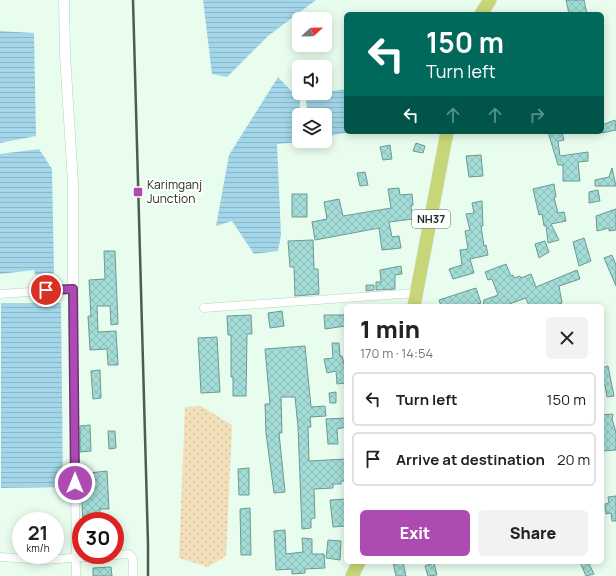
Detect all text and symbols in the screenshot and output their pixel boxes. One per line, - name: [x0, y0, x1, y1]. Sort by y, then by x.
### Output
- north arrow: [292, 12, 332, 52]
- map controls: [292, 12, 332, 148]
- text: 150 m: [426, 23, 504, 61]
- icon: left: [360, 28, 412, 80]
- text: Turn left: [426, 59, 496, 83]
- button: sound: [292, 60, 332, 100]
- icon: left: [400, 104, 422, 126]
- icon: ahead: [442, 104, 464, 126]
- icon: ahead: [484, 104, 506, 126]
- icon: right: [526, 104, 548, 126]
- button: layers: [292, 108, 332, 148]
- place label: Karimganj Junction: [147, 176, 202, 207]
- marker: Karimganj Junction: [132, 186, 144, 198]
- road number: NH37: [412, 210, 450, 228]
- pin: [29, 273, 63, 307]
- icon: arrive: [35, 279, 57, 301]
- text: 1 min: [360, 312, 420, 345]
- button: close: [546, 317, 588, 359]
- text: 170 m · 14:54: [360, 344, 433, 362]
- icon: left: [362, 388, 384, 410]
- text: Turn left: [396, 389, 458, 410]
- text: 150 m: [547, 389, 586, 410]
- icon: arrive: [362, 448, 384, 470]
- text: Arrive at destination: [396, 449, 545, 470]
- text: 20 m: [557, 449, 590, 470]
- position arrow: [54, 462, 96, 504]
- button: Exit: [360, 510, 470, 556]
- button: Share: [478, 510, 588, 556]
- speed limit sign: 30: [72, 512, 124, 564]
- text: 21: [28, 519, 48, 546]
- text: km/h: [26, 541, 50, 555]

